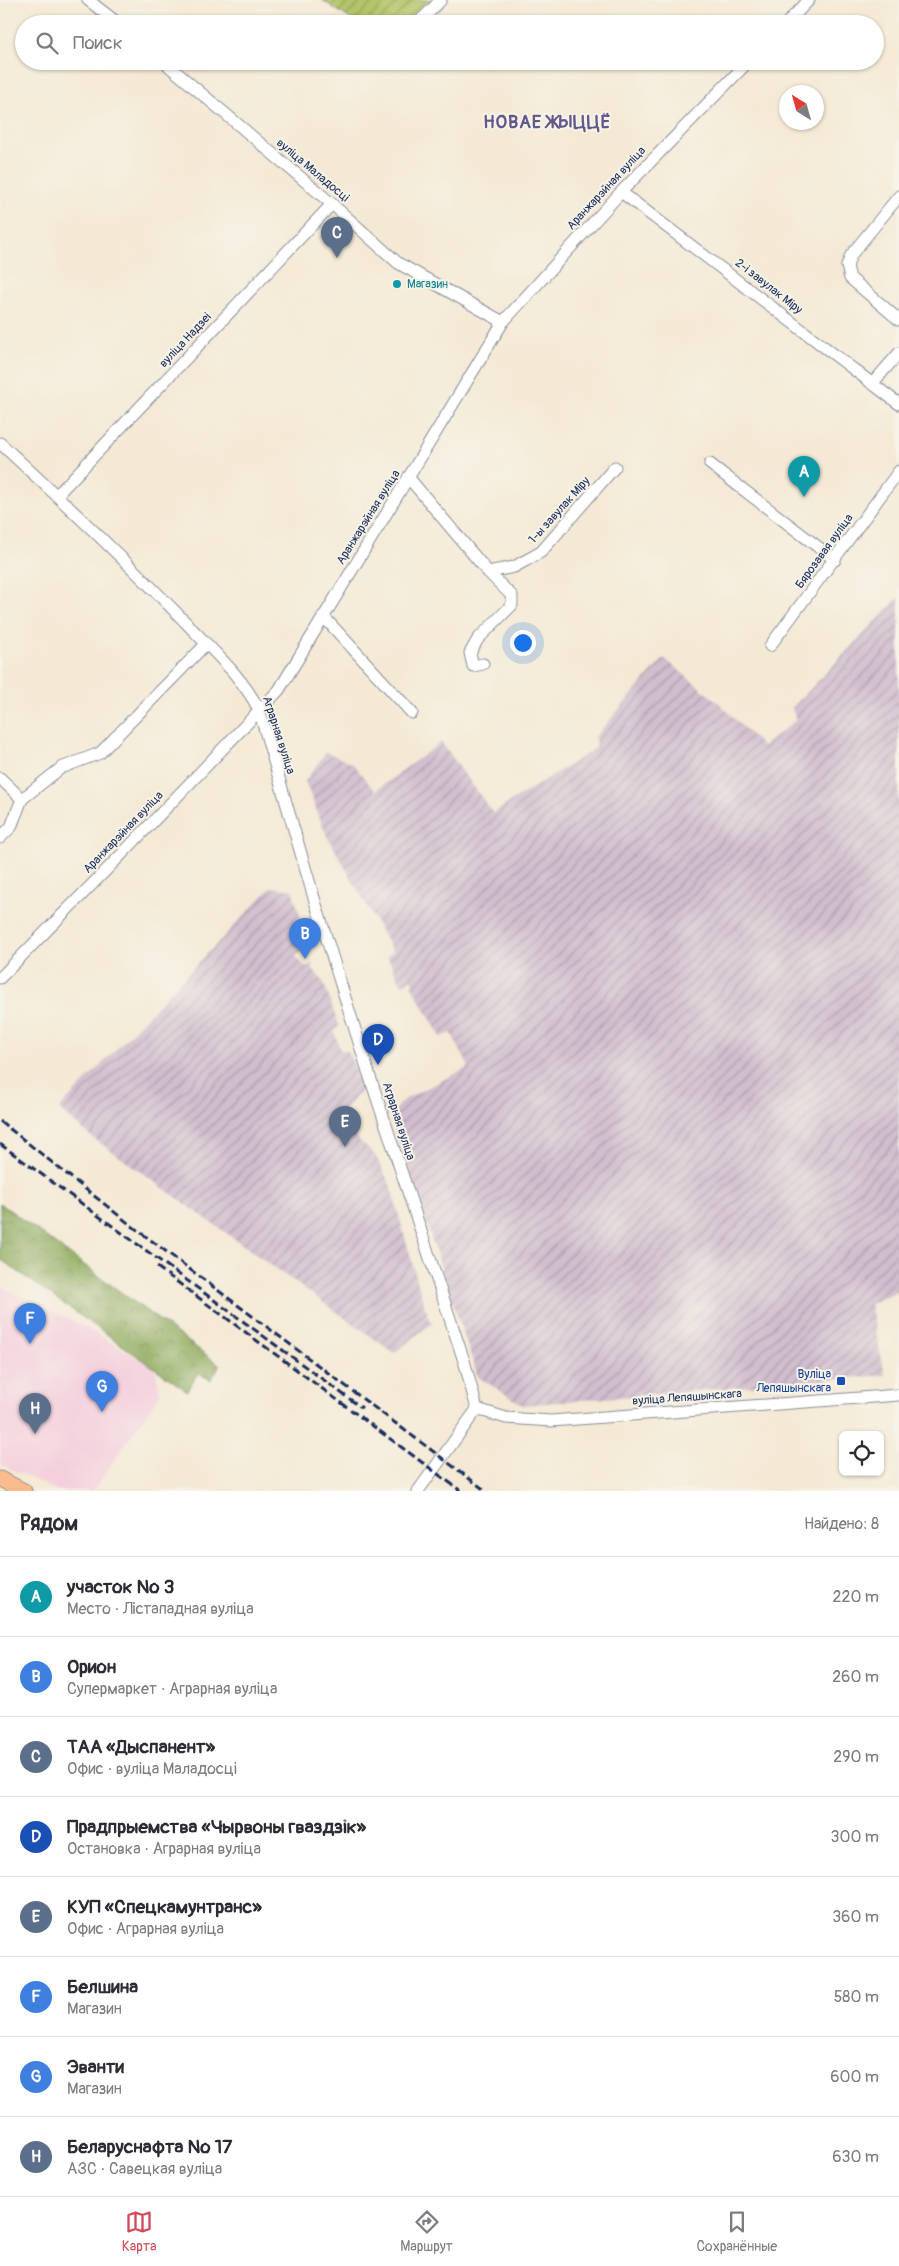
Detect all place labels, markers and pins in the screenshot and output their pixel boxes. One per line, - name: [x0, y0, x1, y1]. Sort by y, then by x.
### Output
- pin: C: [321, 217, 353, 258]
- place label: Магазин: [407, 277, 448, 292]
- marker: Магазин: [391, 278, 403, 290]
- pin: A: [788, 456, 820, 497]
- pin: B: [289, 918, 321, 959]
- pin: D: [362, 1024, 394, 1065]
- pin: E: [329, 1106, 361, 1147]
- pin: F: [14, 1303, 46, 1344]
- place label: Вуліца Лепяшынскага: [755, 1367, 831, 1396]
- pin: G: [86, 1371, 118, 1412]
- marker: Вуліца Лепяшынскага: [835, 1375, 847, 1387]
- pin: H: [19, 1393, 51, 1434]

